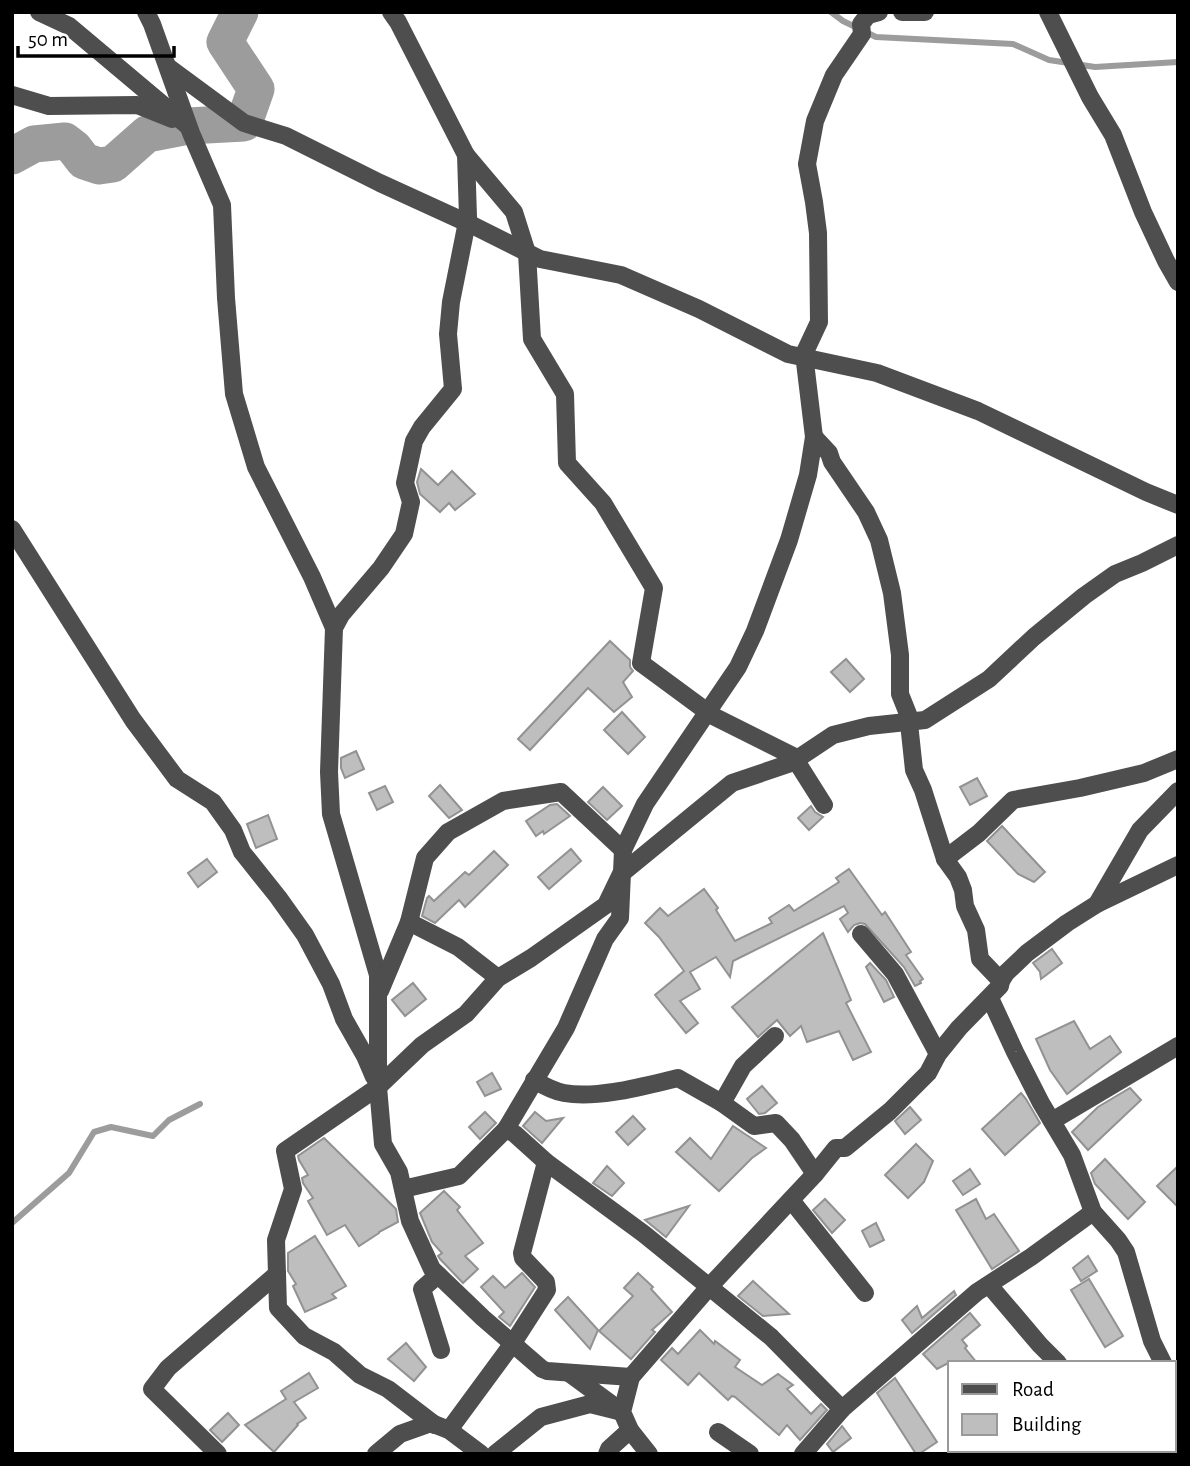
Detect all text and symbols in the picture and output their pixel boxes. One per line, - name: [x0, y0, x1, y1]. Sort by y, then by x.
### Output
- scale bar: [18, 14, 173, 58]
- text: 50 m: [28, 29, 68, 50]
- legend: [948, 1361, 1176, 1452]
- text: Road: [1012, 1379, 1054, 1400]
- text: Building: [1012, 1414, 1082, 1435]

